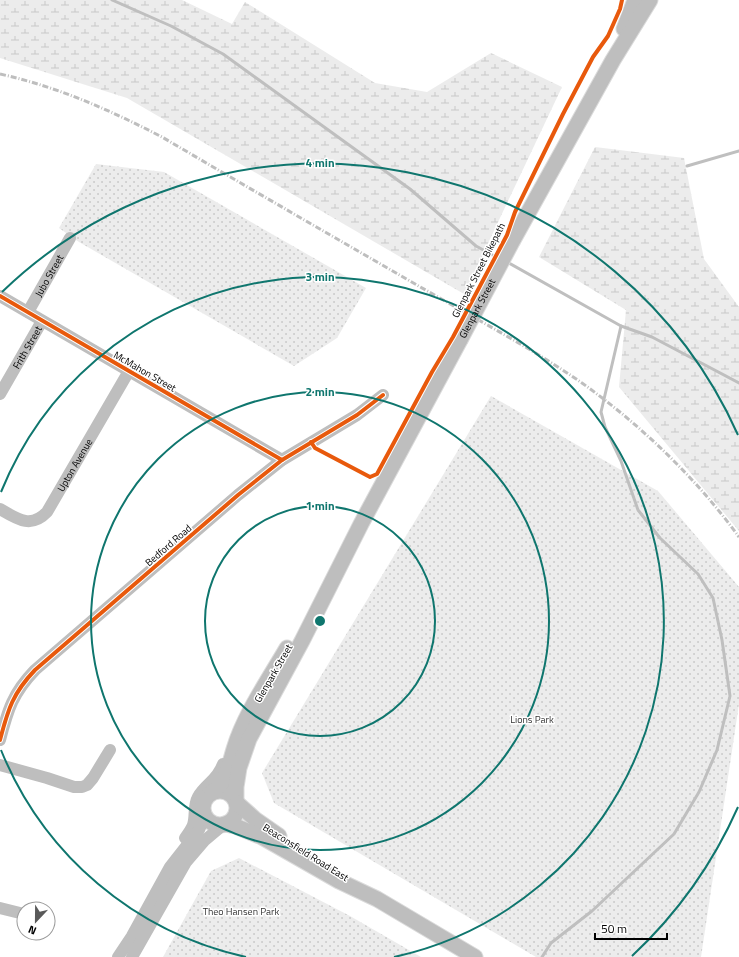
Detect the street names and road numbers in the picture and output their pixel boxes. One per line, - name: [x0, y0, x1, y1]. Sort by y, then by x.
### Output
- street label: Glenpark Street Bikepath: [449, 221, 507, 319]
- street label: Jubo Street: [31, 251, 67, 300]
- street label: Glenpark Street: [456, 276, 498, 340]
- street label: Frith Street: [9, 323, 46, 372]
- street label: McMahon Street: [111, 347, 179, 396]
- street label: Upton Avenue: [53, 436, 96, 495]
- street label: Bedford Road: [142, 521, 195, 570]
- street label: Glenpark Street: [251, 641, 297, 705]
- street label: Beaconsfield Road East: [260, 820, 352, 885]

